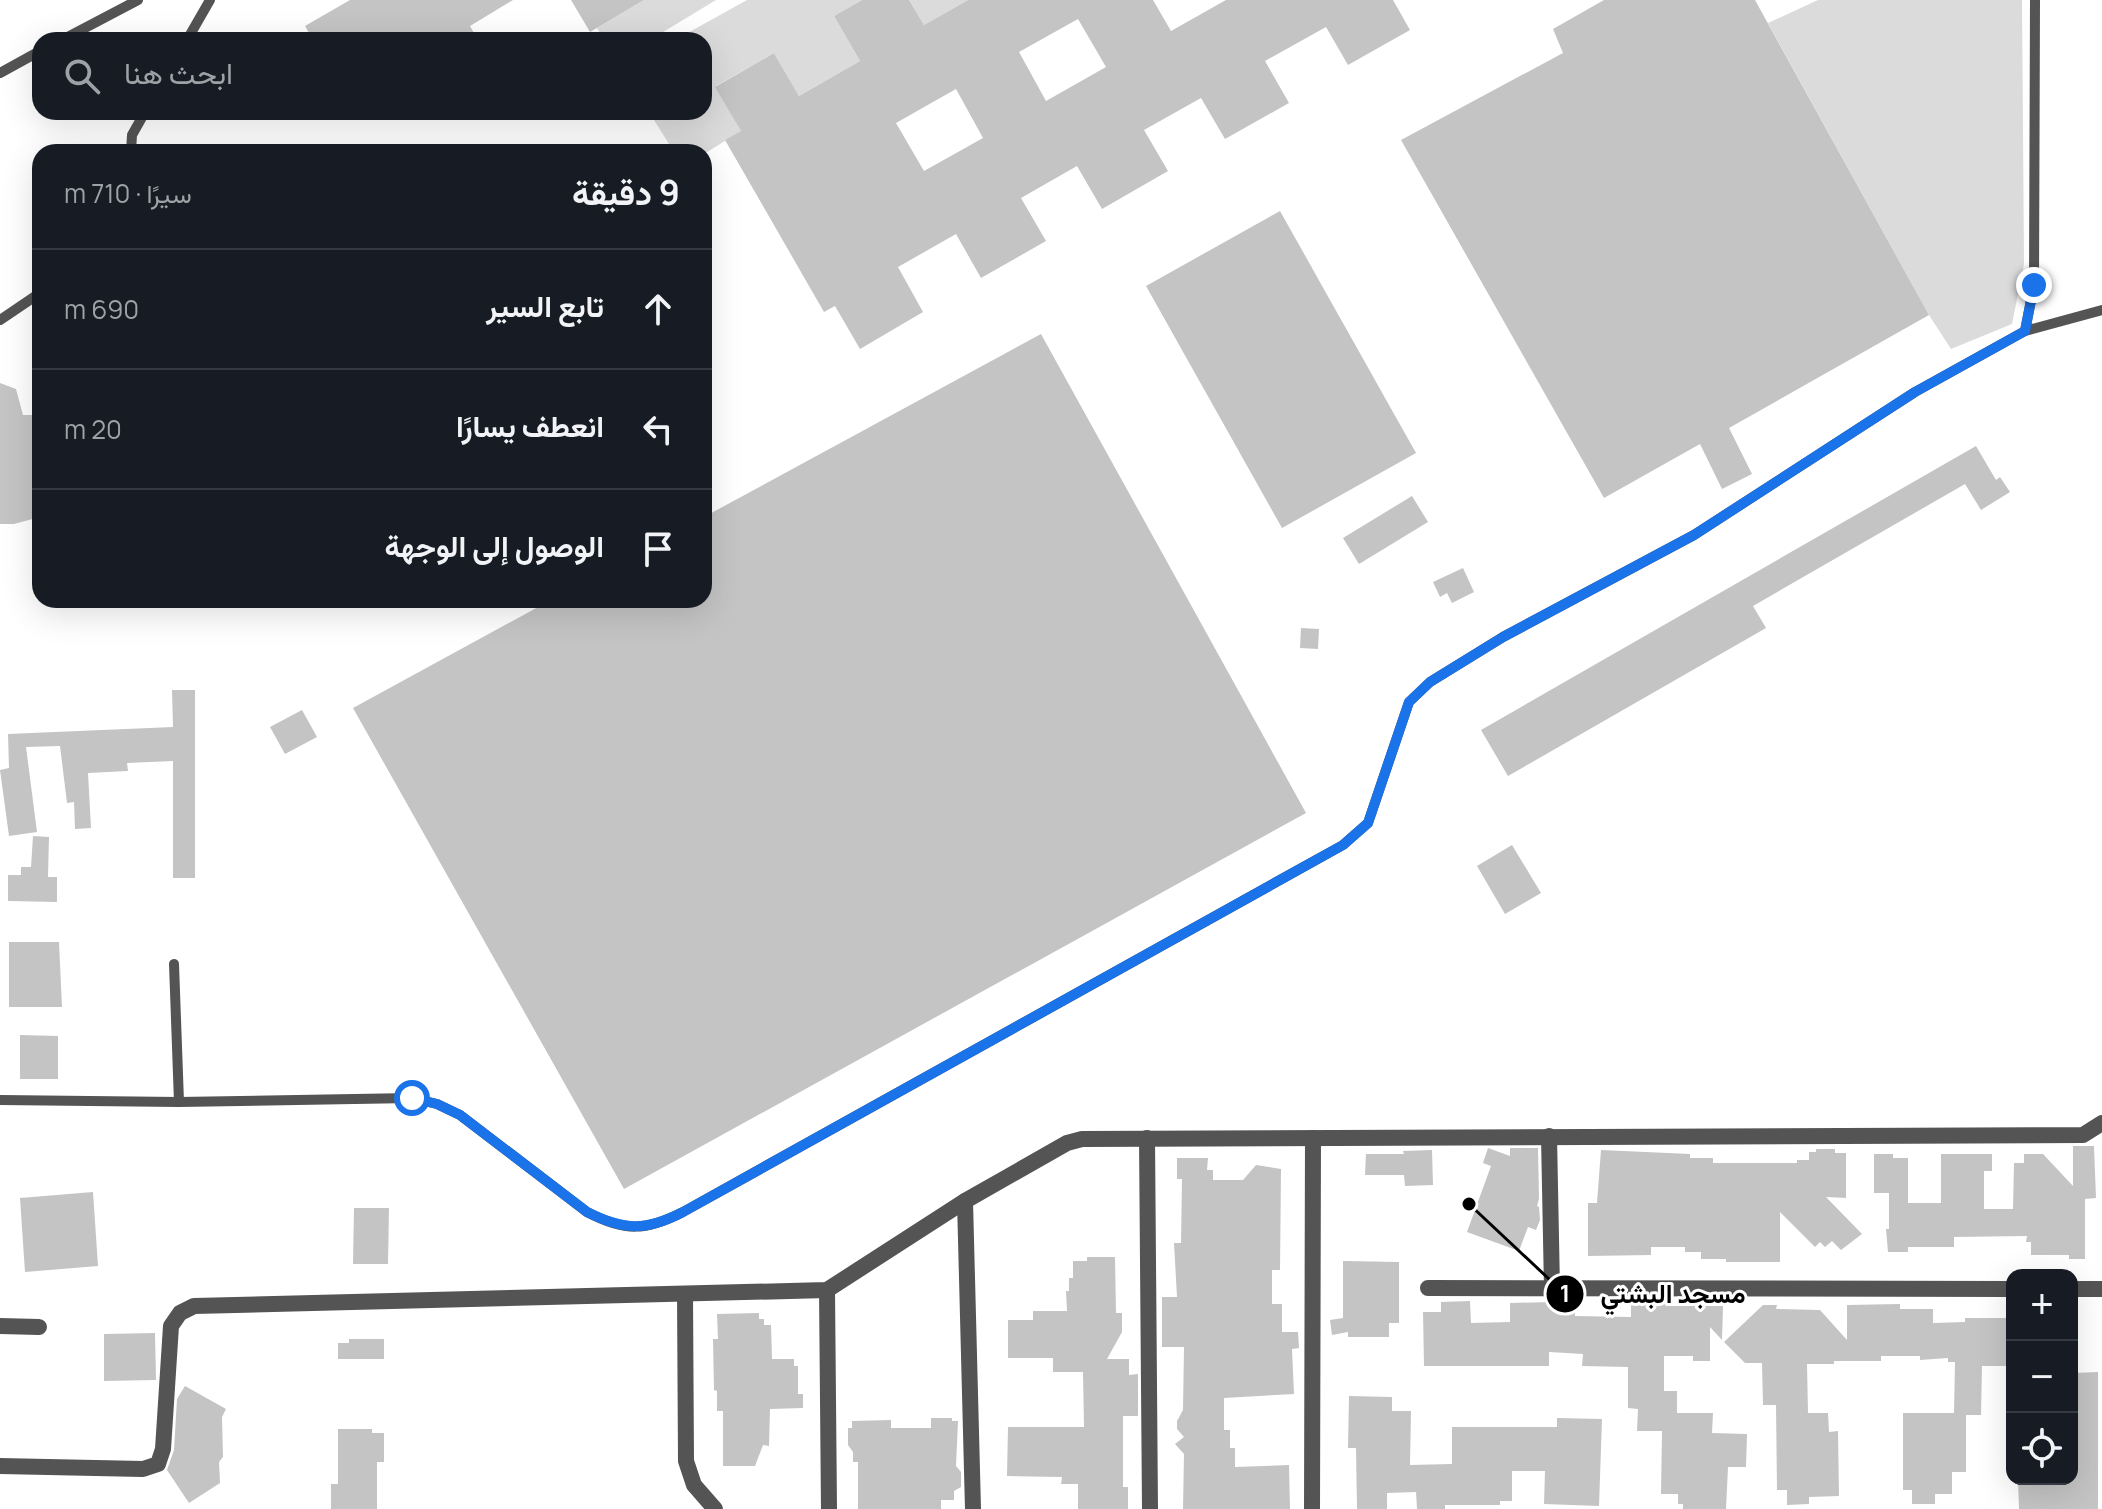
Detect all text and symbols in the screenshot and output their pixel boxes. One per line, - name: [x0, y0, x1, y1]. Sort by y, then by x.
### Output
- search box: [32, 32, 712, 120]
- text: ابحث هنا: [124, 52, 233, 93]
- icon: search: [60, 54, 104, 98]
- text: 9 دقيقة: [572, 169, 680, 215]
- text: سيرًا · 710 m: [64, 175, 192, 211]
- route end: [2016, 267, 2052, 303]
- text: تابع السير: [486, 285, 604, 326]
- icon: ahead: [636, 287, 680, 331]
- text: 690 m: [64, 291, 139, 327]
- text: انعطف يسارًا: [456, 405, 604, 446]
- icon: left: [636, 407, 680, 451]
- text: 20 m: [64, 411, 122, 447]
- text: الوصول إلى الوجهة: [385, 525, 604, 566]
- icon: arrive: [636, 527, 680, 571]
- route start: [394, 1080, 430, 1116]
- callout: مسجد البشتي: [1545, 1269, 1762, 1319]
- map controls: [2006, 1269, 2078, 1485]
- button: +: [2006, 1269, 2078, 1341]
- text: مسجد البشتي: [1600, 1275, 1746, 1316]
- text: 1: [1560, 1276, 1570, 1309]
- button: −: [2006, 1341, 2078, 1413]
- button: locate: [2006, 1413, 2078, 1485]

